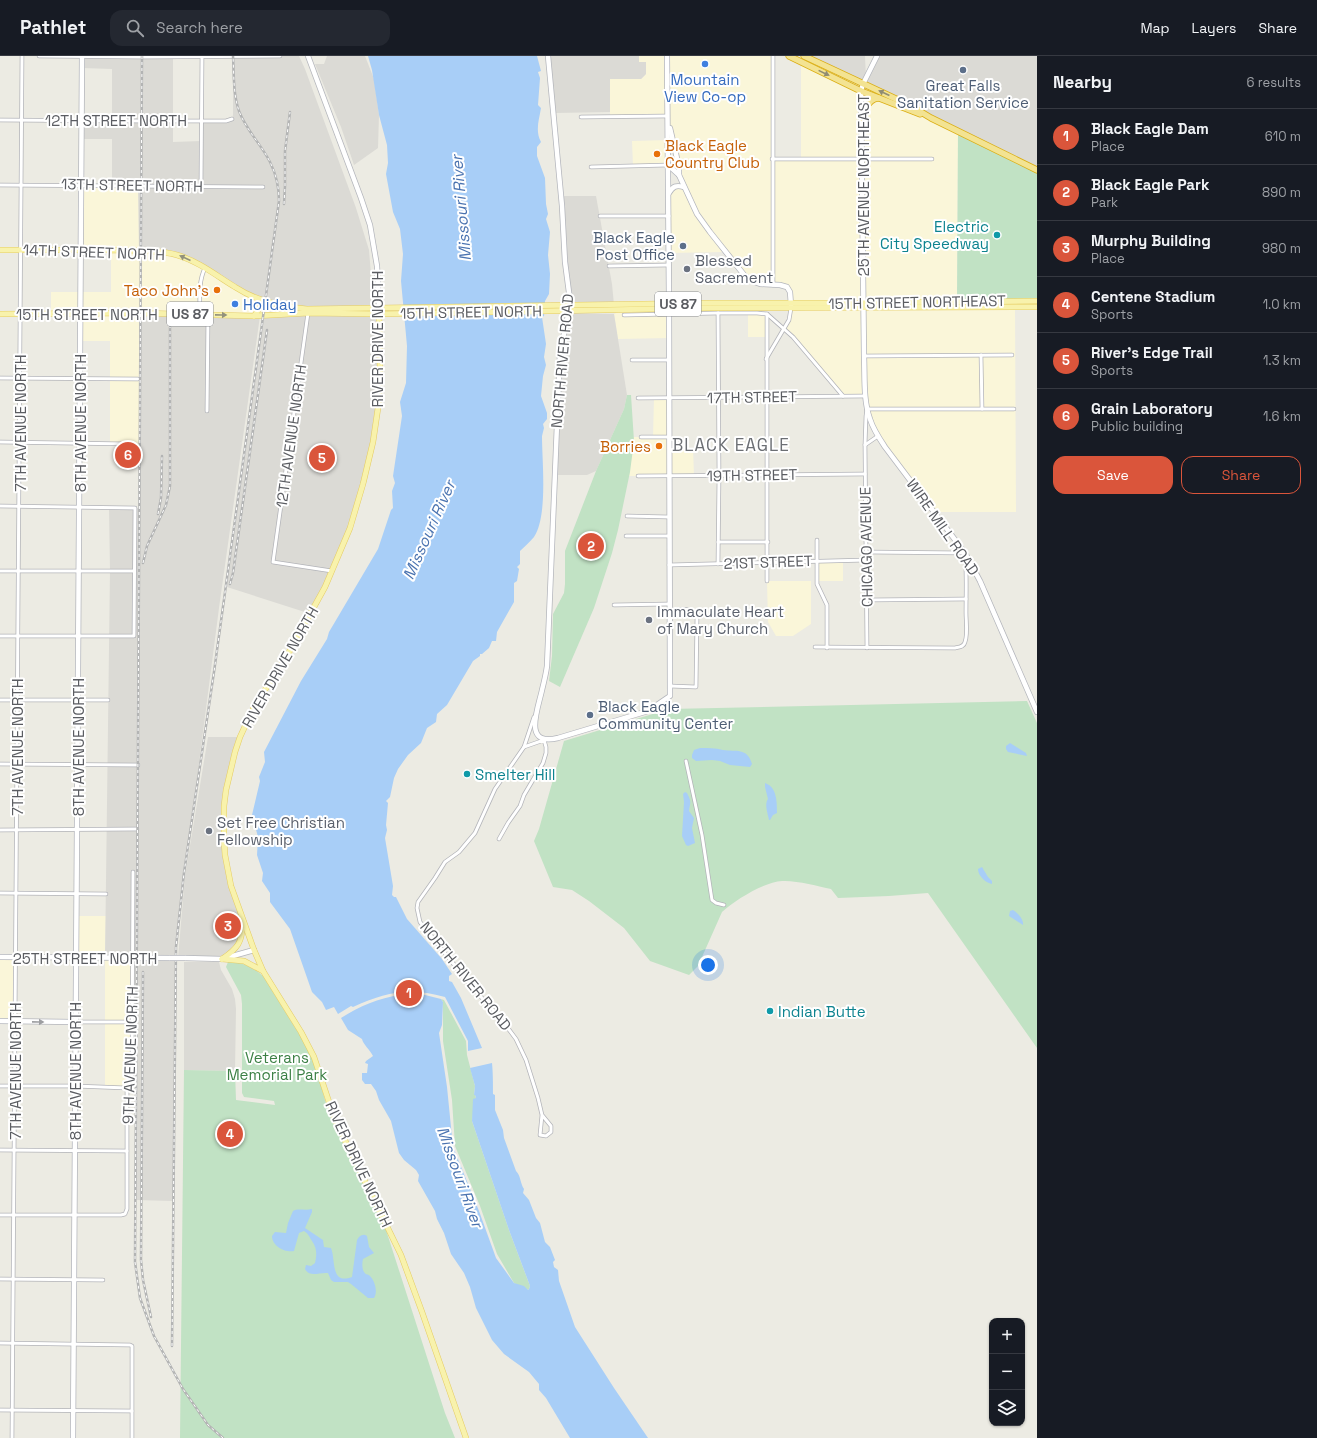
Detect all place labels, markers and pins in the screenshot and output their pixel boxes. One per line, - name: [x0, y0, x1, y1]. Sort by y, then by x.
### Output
- marker: Mountain View Co-op: [700, 59, 710, 69]
- marker: Great Falls Sanitation Service: [958, 65, 968, 75]
- place label: Mountain View Co-op: [664, 70, 746, 106]
- place label: Great Falls Sanitation Service: [897, 76, 1029, 112]
- place label: Black Eagle Country Club: [665, 136, 760, 172]
- marker: Black Eagle Country Club: [652, 149, 662, 159]
- place label: Electric City Speedway: [880, 217, 989, 253]
- place label: Black Eagle Post Office: [593, 228, 675, 264]
- marker: Electric City Speedway: [992, 230, 1002, 240]
- marker: Black Eagle Post Office: [678, 241, 688, 251]
- place label: Blessed Sacrement: [695, 251, 774, 287]
- marker: Blessed Sacrement: [682, 264, 692, 274]
- place label: Taco John's: [124, 281, 209, 300]
- marker: Taco John's: [212, 285, 222, 295]
- place label: Holiday: [243, 295, 297, 314]
- marker: Holiday: [230, 299, 240, 309]
- place label: Borries: [600, 437, 651, 456]
- pin: 6: [115, 440, 141, 470]
- marker: Borries: [654, 441, 664, 451]
- pin: 5: [309, 443, 335, 473]
- pin: 2: [578, 531, 604, 561]
- place label: Immaculate Heart of Mary Church: [657, 602, 784, 638]
- marker: Immaculate Heart of Mary Church: [644, 615, 654, 625]
- place label: Black Eagle Community Center: [598, 697, 734, 733]
- marker: Black Eagle Community Center: [585, 710, 595, 720]
- place label: Smelter Hill: [475, 765, 556, 784]
- marker: Smelter Hill: [462, 769, 472, 779]
- place label: Set Free Christian Fellowship: [217, 813, 345, 849]
- marker: Set Free Christian Fellowship: [204, 826, 214, 836]
- pin: 3: [215, 911, 241, 941]
- pin: 1: [396, 978, 422, 1008]
- place label: Indian Butte: [778, 1002, 866, 1021]
- marker: Indian Butte: [765, 1006, 775, 1016]
- pin: 4: [217, 1119, 243, 1149]

